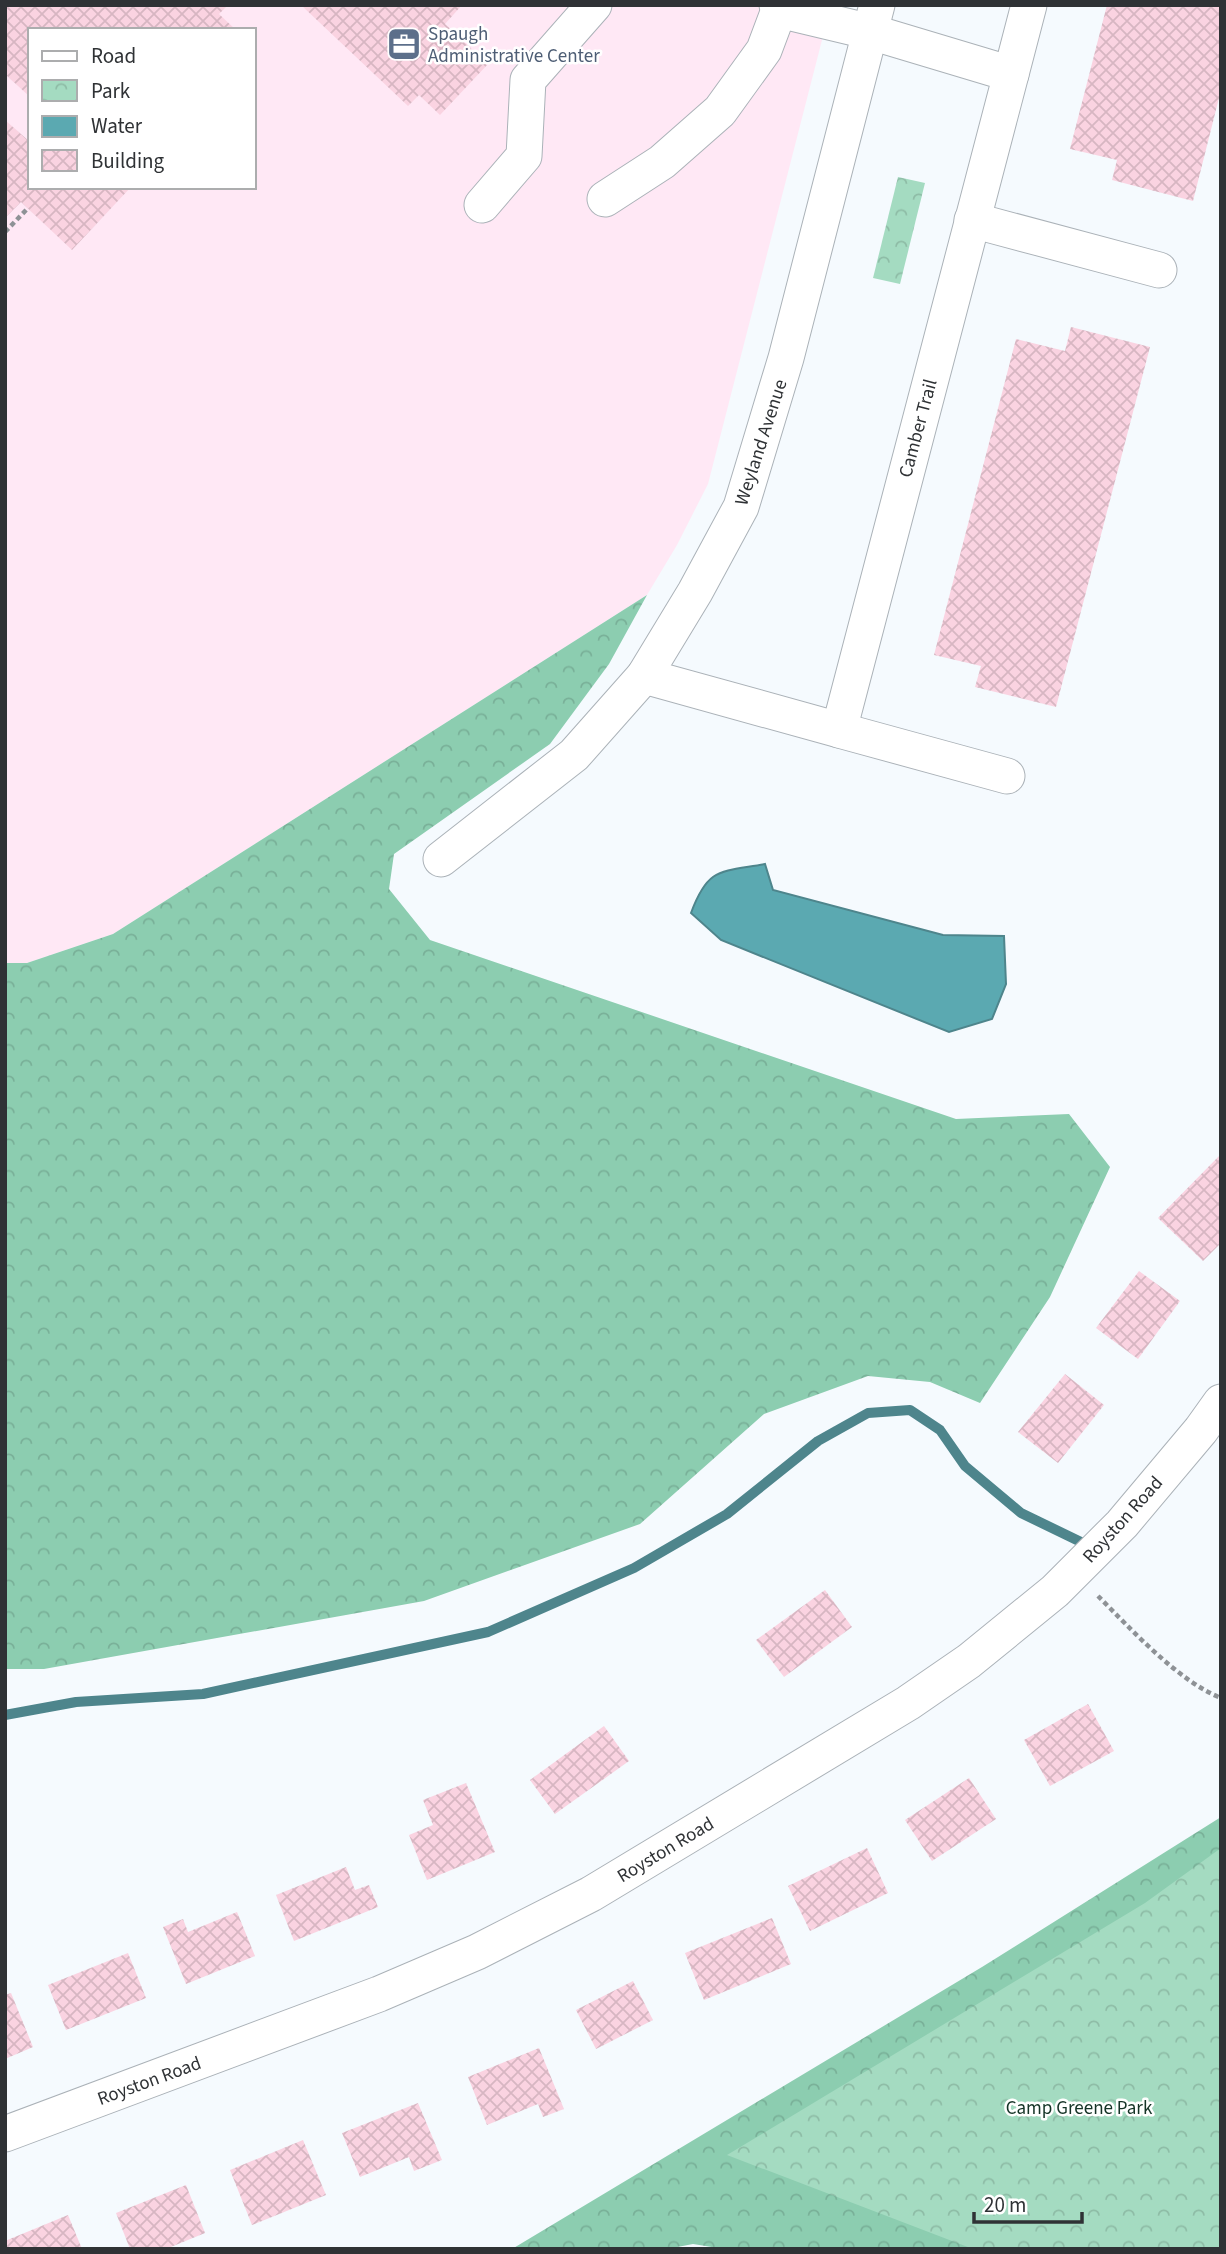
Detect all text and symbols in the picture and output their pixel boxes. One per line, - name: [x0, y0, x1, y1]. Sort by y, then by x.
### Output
- place label: Spaugh Administrative Center: [428, 21, 600, 70]
- office icon: Spaugh Administrative Center: [385, 25, 423, 63]
- legend: [28, 28, 256, 189]
- text: Road: [91, 41, 136, 71]
- text: Park: [91, 76, 131, 106]
- text: Water: [91, 111, 143, 141]
- text: Building: [91, 146, 165, 176]
- street label: Weyland Avenue: [728, 376, 795, 509]
- street label: Camber Trail: [892, 376, 945, 481]
- street label: Royston Road: [1077, 1471, 1170, 1569]
- street label: Royston Road: [612, 1811, 719, 1890]
- street label: Royston Road: [94, 2050, 205, 2113]
- park label: Camp Greene Park: [1006, 2095, 1153, 2122]
- scale bar: [974, 2180, 1082, 2224]
- text: 20 m: [984, 2190, 1026, 2220]

